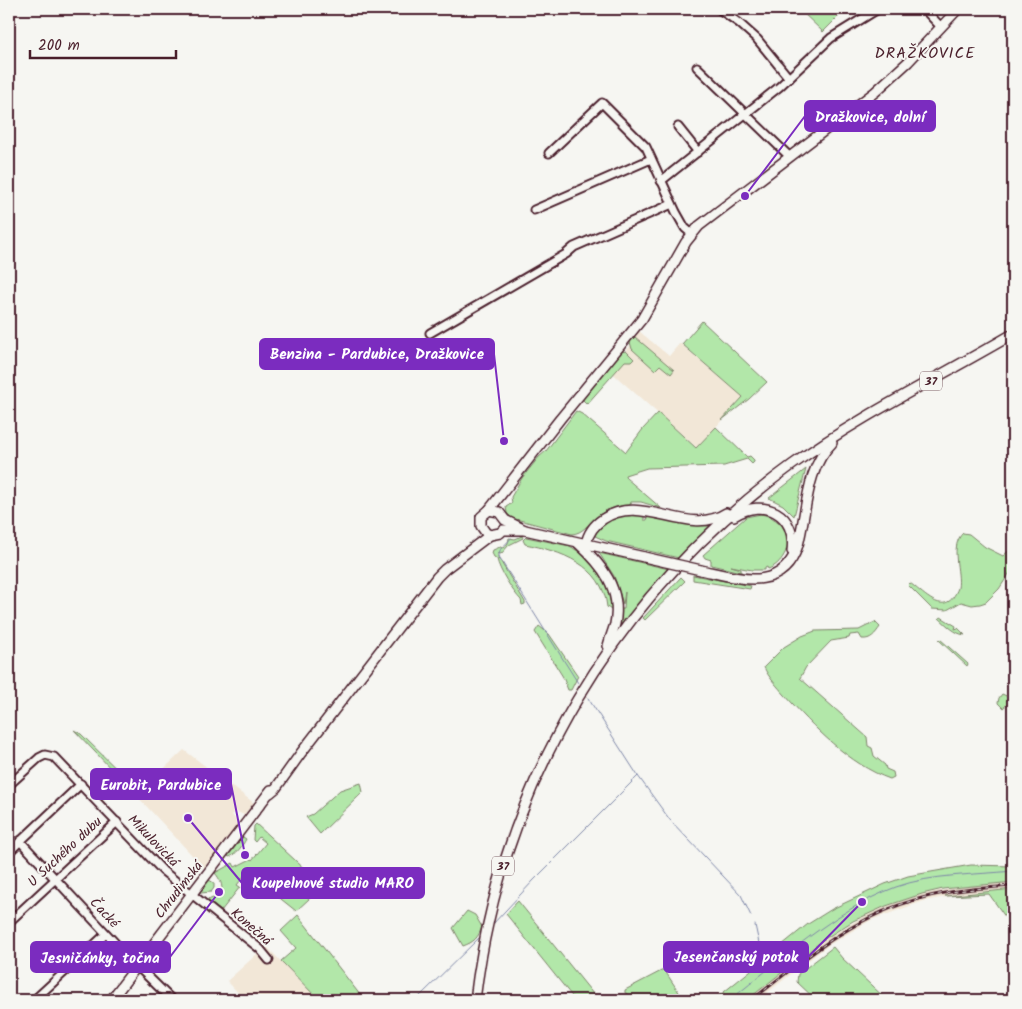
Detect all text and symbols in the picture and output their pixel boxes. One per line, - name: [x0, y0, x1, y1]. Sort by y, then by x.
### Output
- scale bar: [30, 28, 176, 60]
- text: 200 m: [38, 34, 80, 58]
- district label: DRAŽKOVICE: [875, 41, 976, 66]
- callout: Dražkovice, dolní: [805, 101, 935, 131]
- text: Dražkovice, dolní: [815, 106, 928, 130]
- callout: Benzina - Pardubice, Dražkovice: [260, 339, 494, 369]
- text: Benzina - Pardubice, Dražkovice: [270, 343, 485, 367]
- road number: 37: [920, 372, 942, 391]
- callout: Eurobit, Pardubice: [91, 769, 231, 799]
- text: Eurobit, Pardubice: [101, 774, 222, 798]
- street label: Mikulovická: [122, 810, 185, 873]
- street label: U Suchého dubu: [23, 811, 108, 893]
- street label: Chrudimská: [149, 855, 209, 924]
- road number: 37: [492, 856, 514, 876]
- callout: Koupelnové studio MARO: [242, 868, 424, 898]
- text: Koupelnové studio MARO: [252, 872, 414, 896]
- street label: Čacké: [84, 893, 125, 934]
- street label: Konečná: [225, 903, 278, 952]
- callout: Jesničánky, točna: [31, 942, 170, 972]
- callout: Jesenčanský potok: [664, 942, 808, 972]
- text: Jesenčanský potok: [674, 946, 799, 970]
- text: Jesničánky, točna: [40, 947, 160, 971]

